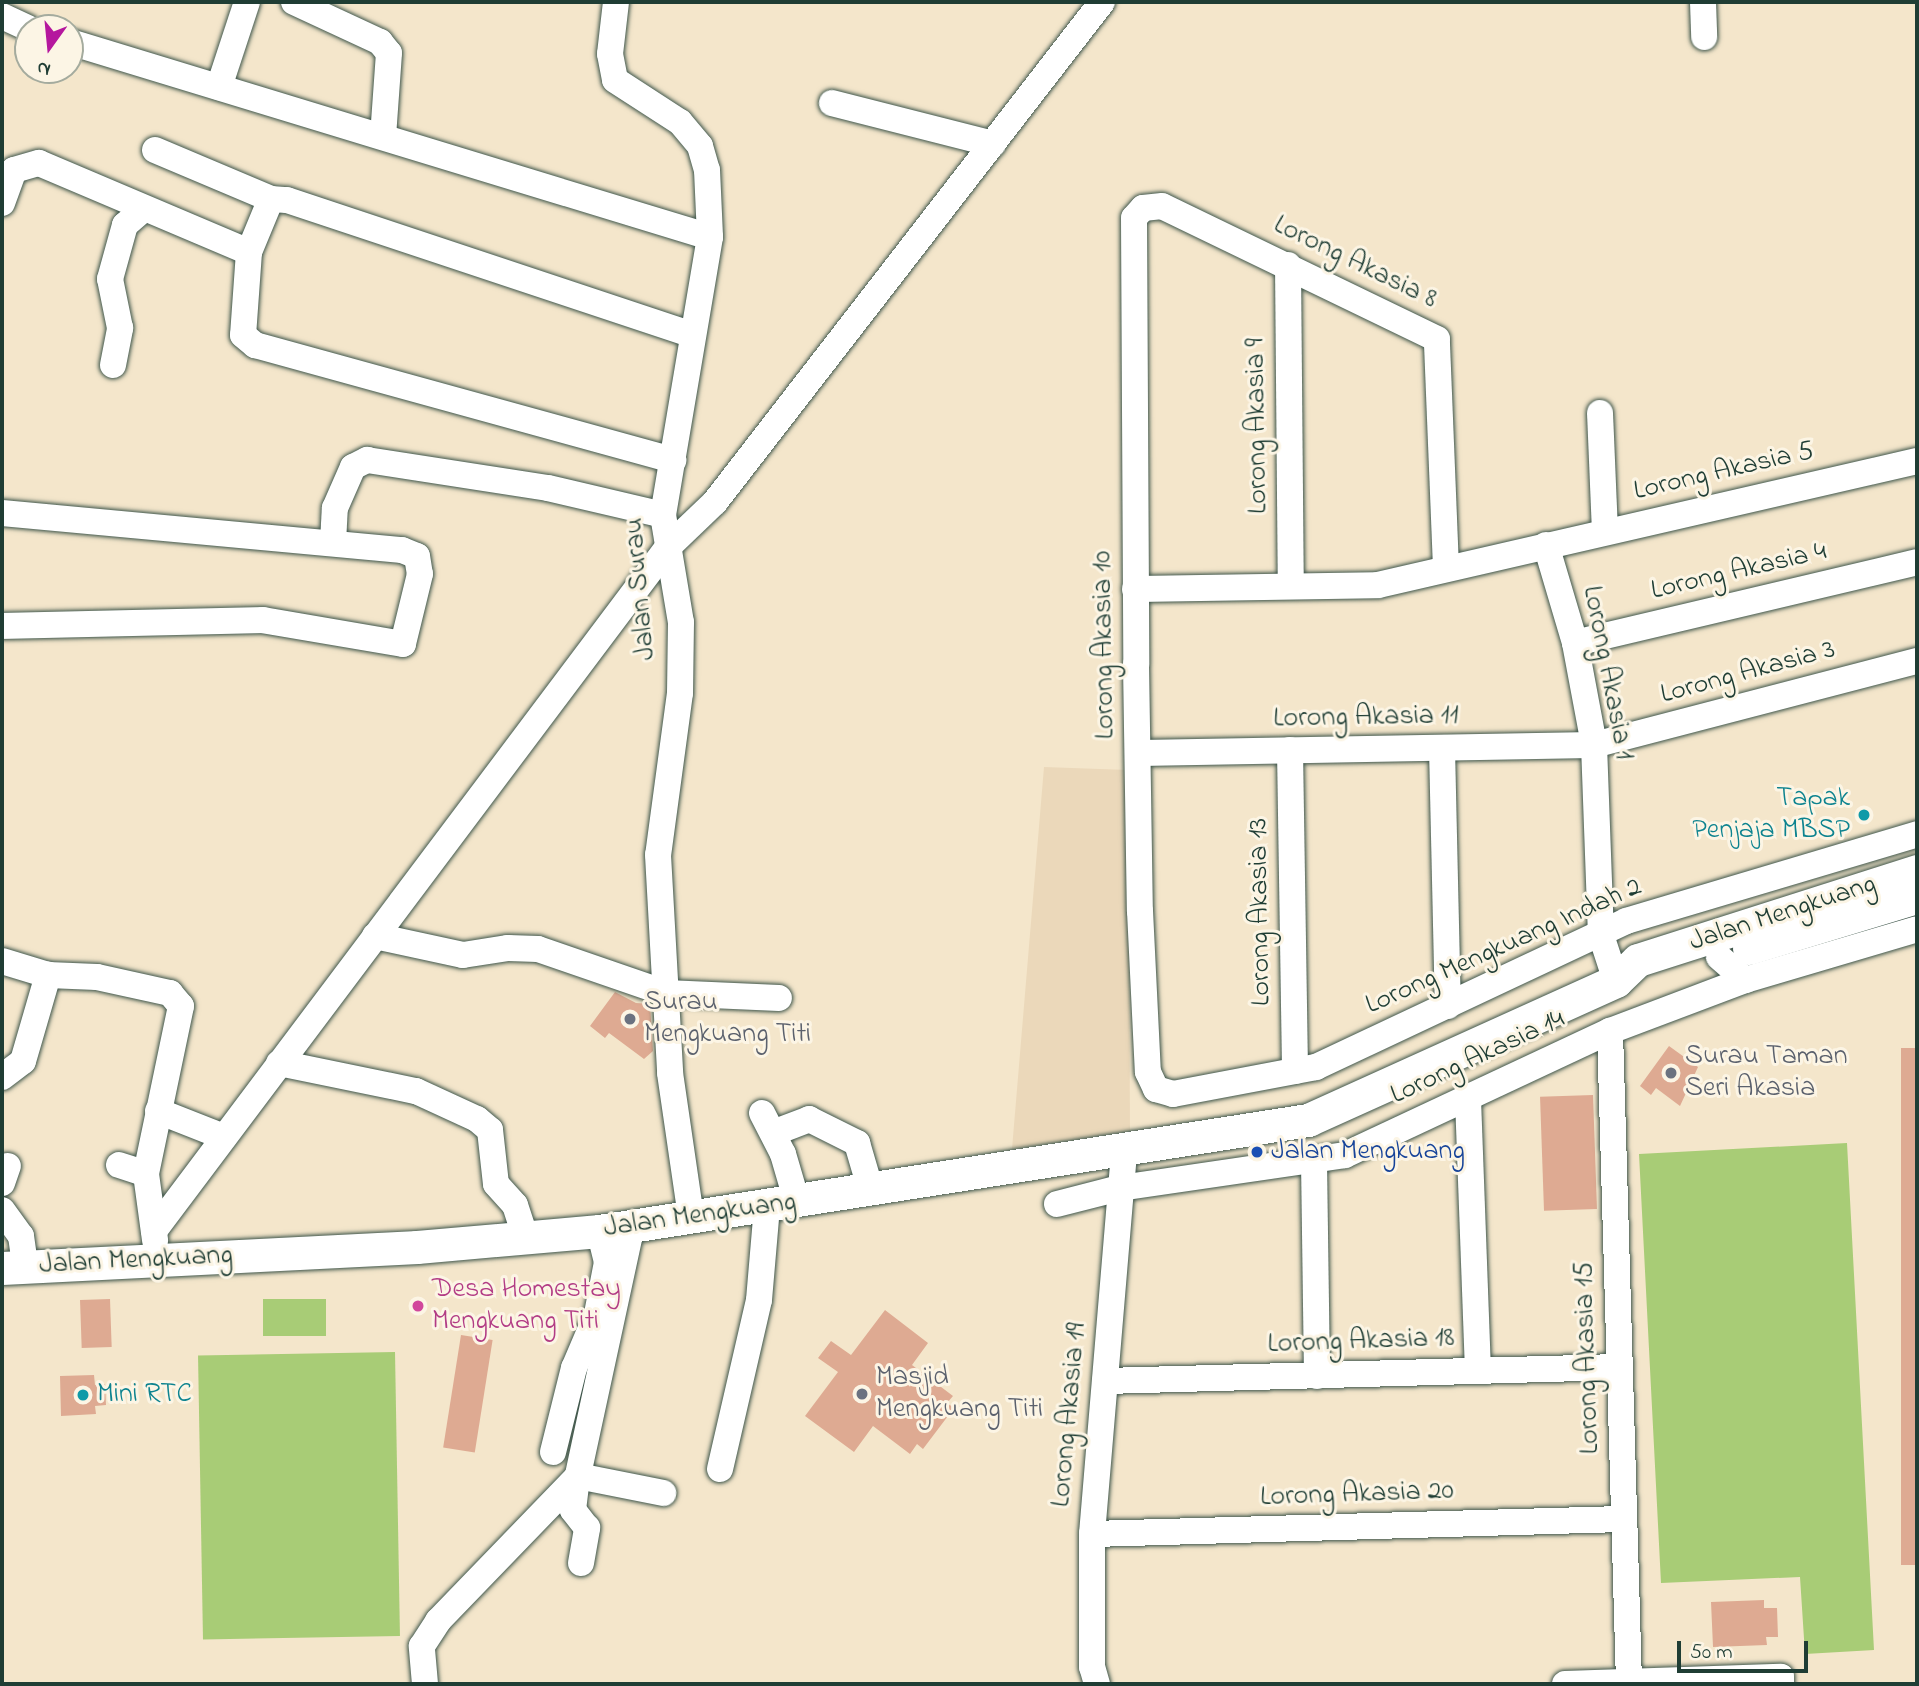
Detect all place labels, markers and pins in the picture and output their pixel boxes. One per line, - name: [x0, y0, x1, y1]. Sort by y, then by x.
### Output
- place label: Tapak Penjaja MBSP: [1692, 782, 1850, 848]
- marker: Tapak Penjaja MBSP: [1856, 807, 1872, 823]
- place label: Surau Mengkuang Titi: [644, 986, 811, 1052]
- marker: Surau Mengkuang Titi: [622, 1011, 638, 1027]
- place label: Surau Taman Seri Akasia: [1685, 1040, 1847, 1106]
- marker: Surau Taman Seri Akasia: [1663, 1065, 1679, 1081]
- place label: Jalan Mengkuang: [1271, 1135, 1465, 1169]
- marker: Jalan Mengkuang: [1249, 1144, 1265, 1160]
- place label: Desa Homestay Mengkuang Titi: [432, 1273, 621, 1339]
- marker: Desa Homestay Mengkuang Titi: [410, 1298, 426, 1314]
- place label: Masjid Mengkuang Titi: [876, 1361, 1043, 1427]
- place label: Mini RTC: [97, 1378, 192, 1412]
- marker: Masjid Mengkuang Titi: [854, 1386, 870, 1402]
- marker: Mini RTC: [75, 1387, 91, 1403]

